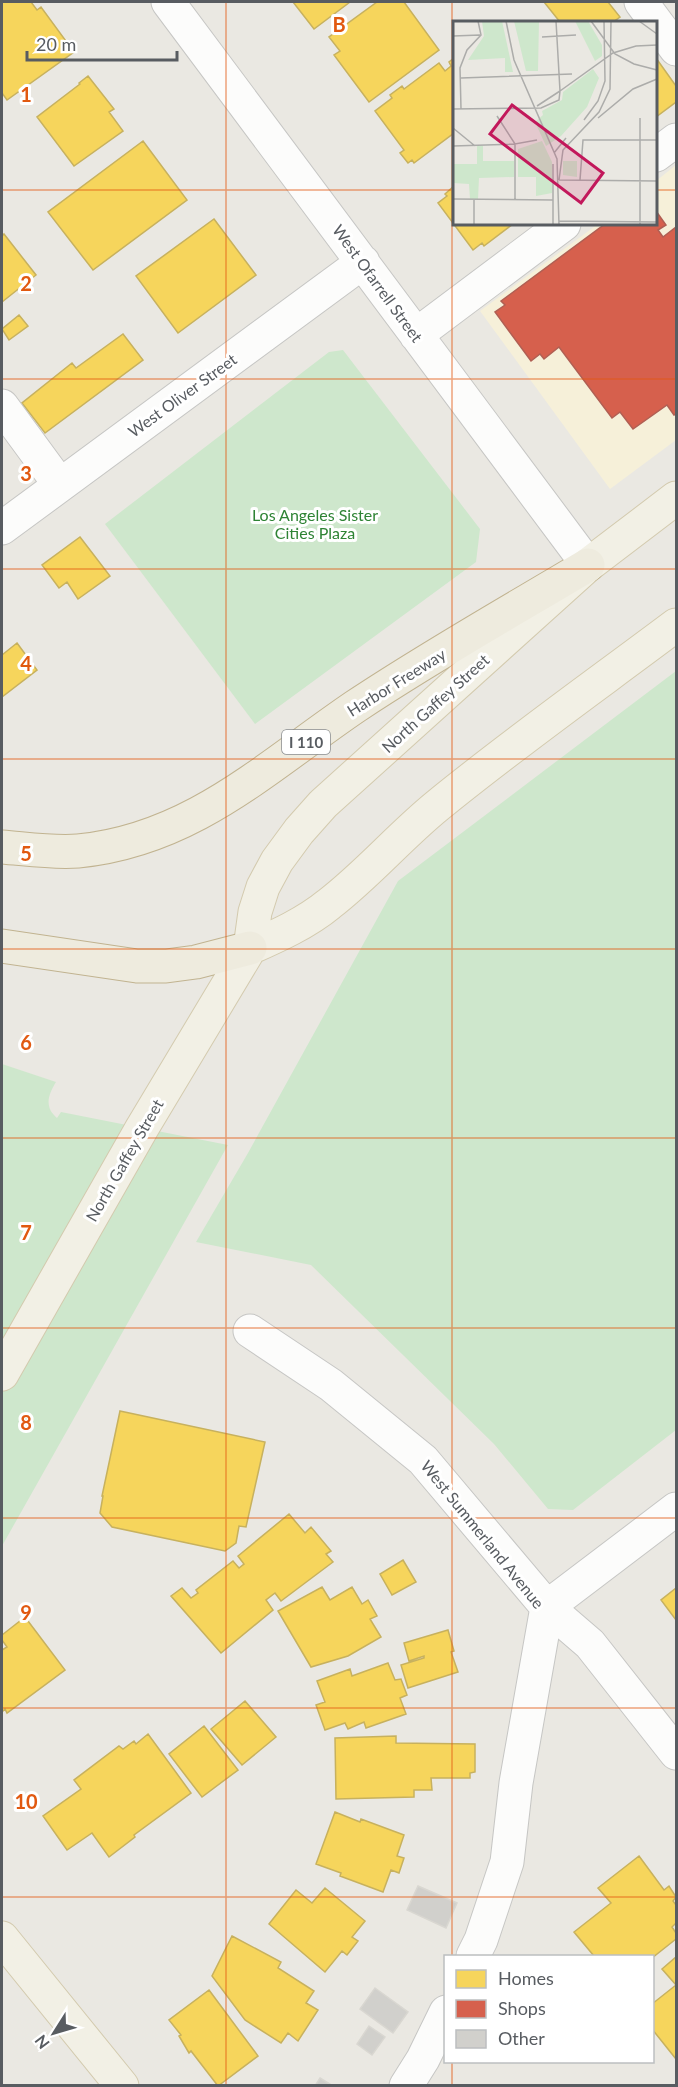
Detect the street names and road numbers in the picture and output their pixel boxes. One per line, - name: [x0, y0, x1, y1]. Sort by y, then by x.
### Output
- street label: West Ofarrell Street: [329, 221, 427, 346]
- street label: West Oliver Street: [124, 349, 240, 441]
- street label: Harbor Freeway: [343, 644, 449, 720]
- street label: North Gaffey Street: [377, 650, 493, 756]
- road number: I 110: [282, 730, 330, 754]
- street label: North Gaffey Street: [81, 1095, 167, 1224]
- street label: West Summerland Avenue: [417, 1456, 549, 1612]

